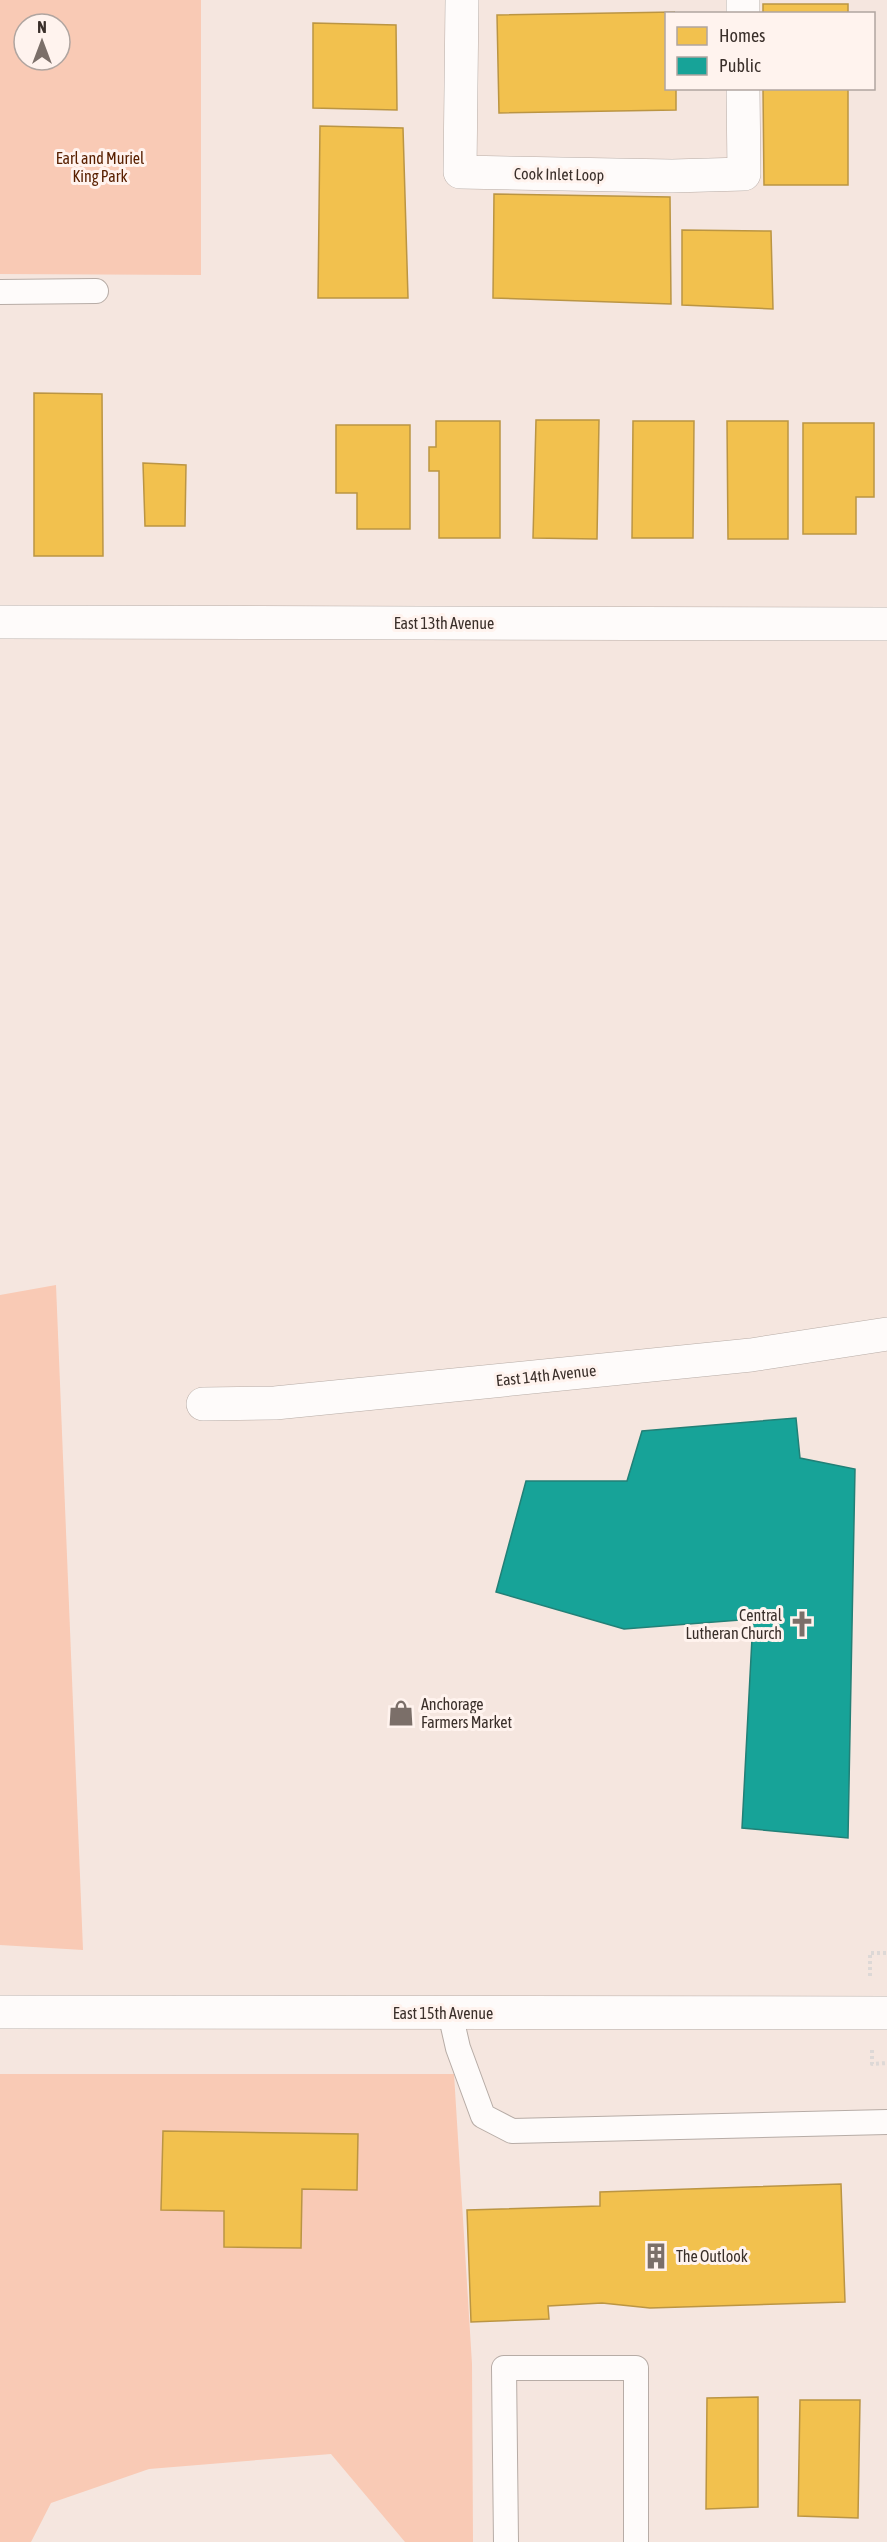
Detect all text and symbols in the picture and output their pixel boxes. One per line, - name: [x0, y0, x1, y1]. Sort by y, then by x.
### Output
- north arrow: [12, 12, 72, 72]
- legend: [665, 12, 875, 90]
- text: N: [37, 18, 47, 36]
- text: Homes: [719, 25, 765, 46]
- text: Public: [719, 55, 761, 76]
- park label: Earl and Muriel King Park: [56, 149, 145, 186]
- street label: Cook Inlet Loop: [514, 164, 604, 185]
- street label: East 13th Avenue: [394, 614, 494, 632]
- street label: East 14th Avenue: [495, 1361, 597, 1389]
- place label: Central Lutheran Church: [686, 1606, 783, 1642]
- church icon: Central Lutheran Church: [787, 1609, 817, 1639]
- place label: Anchorage Farmers Market: [421, 1695, 512, 1731]
- shop icon: Anchorage Farmers Market: [386, 1698, 416, 1728]
- street label: East 15th Avenue: [393, 2004, 493, 2022]
- building icon: The Outlook: [641, 2241, 671, 2271]
- place label: The Outlook: [676, 2247, 748, 2265]

